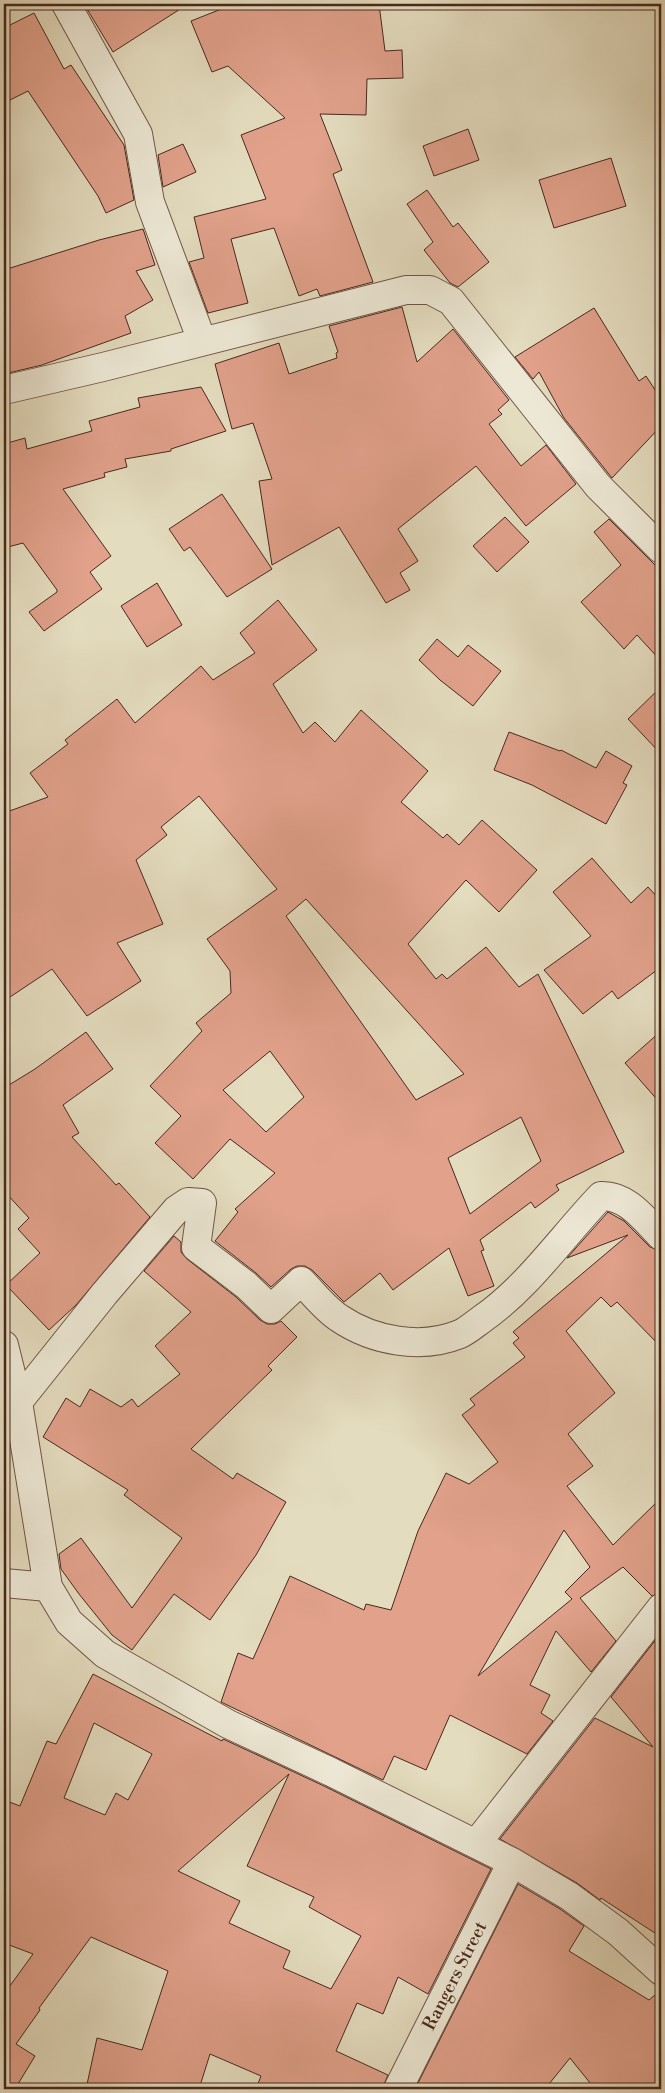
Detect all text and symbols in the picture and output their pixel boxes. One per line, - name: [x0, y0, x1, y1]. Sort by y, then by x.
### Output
- street label: Rangers Street: [418, 1917, 493, 2034]

